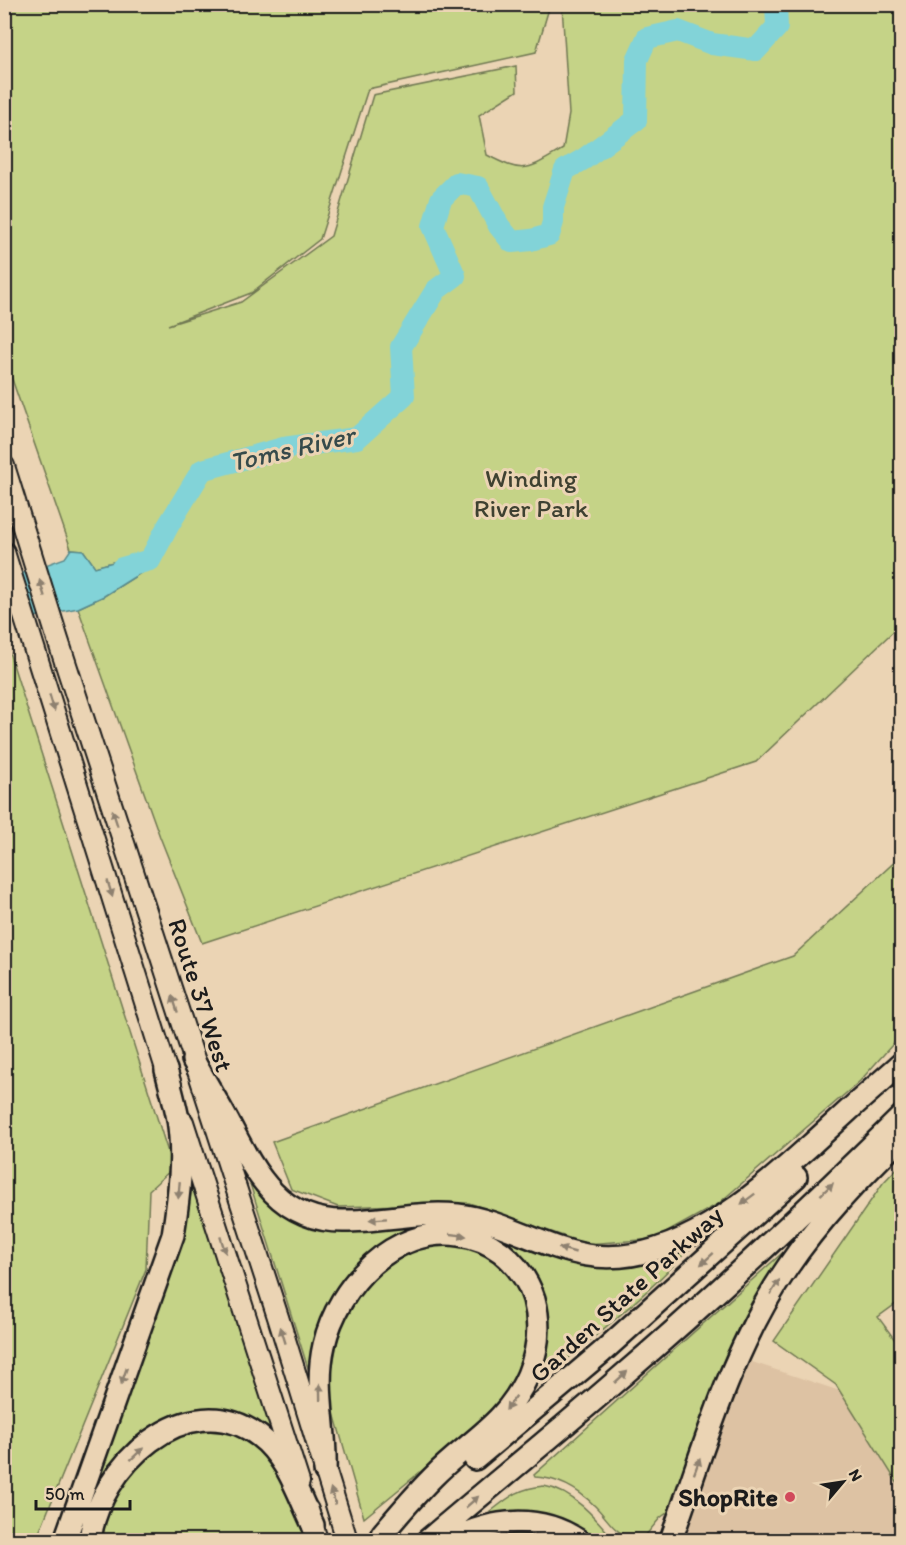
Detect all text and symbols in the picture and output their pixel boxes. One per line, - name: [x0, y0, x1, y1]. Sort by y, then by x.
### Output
- water label: Toms River: [226, 417, 361, 478]
- park label: Winding River Park: [474, 462, 589, 524]
- one-way arrow: [37, 579, 46, 597]
- one-way arrow: [48, 694, 57, 712]
- one-way arrow: [110, 809, 120, 827]
- one-way arrow: [106, 880, 115, 898]
- street label: Route 37 West: [161, 914, 241, 1076]
- one-way arrow: [170, 995, 179, 1013]
- one-way arrow: [174, 1180, 184, 1199]
- one-way arrow: [820, 1182, 835, 1196]
- one-way arrow: [740, 1193, 756, 1206]
- street label: Garden State Parkway: [523, 1199, 729, 1389]
- one-way arrow: [369, 1214, 388, 1224]
- one-way arrow: [448, 1230, 467, 1240]
- one-way arrow: [219, 1236, 229, 1254]
- one-way arrow: [558, 1245, 576, 1254]
- one-way arrow: [700, 1252, 715, 1265]
- one-way arrow: [770, 1278, 780, 1295]
- one-way arrow: [278, 1326, 287, 1344]
- one-way arrow: [119, 1367, 129, 1385]
- one-way arrow: [613, 1371, 628, 1384]
- one-way arrow: [316, 1383, 325, 1402]
- one-way arrow: [505, 1394, 517, 1410]
- one-way arrow: [129, 1448, 143, 1462]
- north arrow: [813, 1452, 873, 1512]
- one-way arrow: [693, 1457, 703, 1475]
- text: N: [845, 1466, 867, 1484]
- scale bar: [36, 1473, 130, 1511]
- place label: ShopRite: [678, 1481, 778, 1513]
- text: 50 m: [45, 1483, 85, 1505]
- one-way arrow: [328, 1487, 337, 1505]
- marker: ShopRite: [783, 1490, 797, 1504]
- one-way arrow: [464, 1496, 480, 1509]

